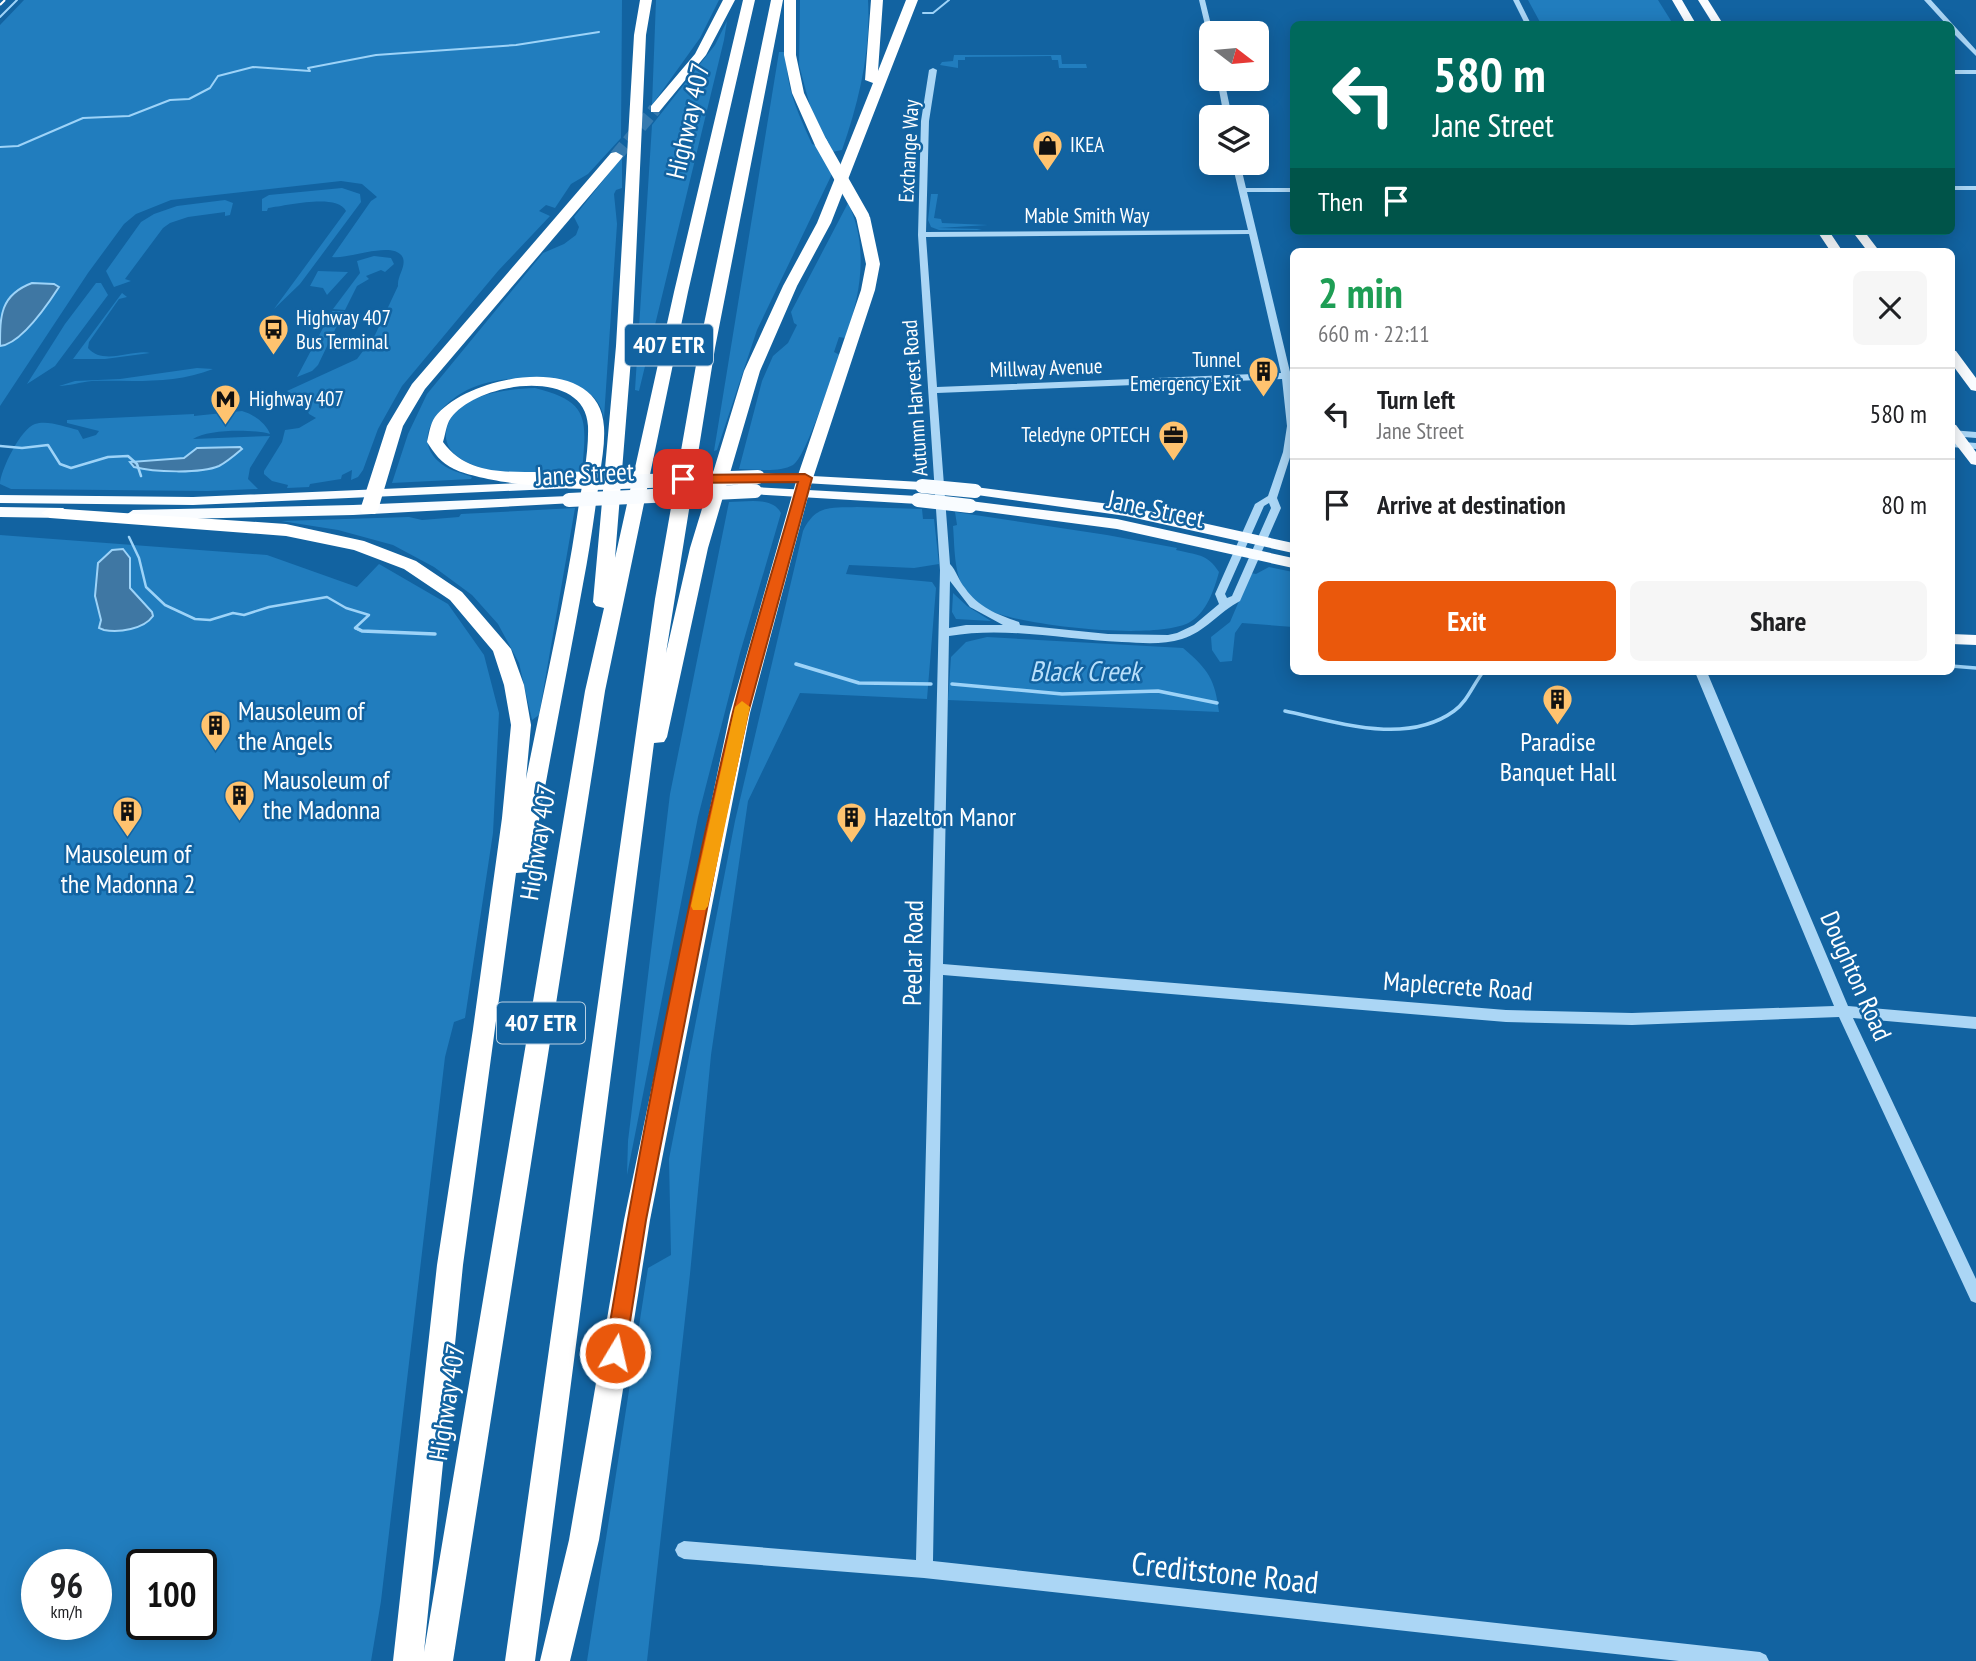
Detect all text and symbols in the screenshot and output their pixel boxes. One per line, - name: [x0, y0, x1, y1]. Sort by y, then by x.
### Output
- north arrow: [1199, 21, 1269, 91]
- map controls: [1199, 21, 1269, 175]
- text: 580 m: [1433, 42, 1546, 106]
- icon: left: [1318, 49, 1409, 140]
- street label: Highway 407: [658, 60, 717, 182]
- street label: Exchange Way: [892, 99, 925, 203]
- text: Jane Street: [1433, 104, 1554, 146]
- button: layers: [1199, 105, 1269, 175]
- shop icon: IKEA: [1030, 128, 1064, 172]
- place label: IKEA: [1070, 131, 1104, 158]
- icon: arrive: [1377, 182, 1415, 220]
- text: Then: [1318, 185, 1363, 218]
- street label: Mable Smith Way: [1025, 202, 1150, 229]
- text: 2 min: [1318, 265, 1403, 320]
- button: close: [1853, 271, 1927, 345]
- place label: Highway 407 Bus Terminal: [296, 304, 391, 355]
- bus stop icon: Highway 407 Bus Terminal: [256, 313, 290, 357]
- street label: Autumn Harvest Road: [896, 319, 933, 477]
- text: 660 m · 22:11: [1318, 319, 1430, 348]
- road number: 407 ETR: [625, 324, 713, 366]
- place label: Tunnel Emergency Exit: [1130, 346, 1241, 397]
- street label: Millway Avenue: [989, 352, 1103, 383]
- building icon: Tunnel Emergency Exit: [1247, 355, 1281, 399]
- metro station icon: Highway 407: [209, 382, 243, 426]
- text: Turn left: [1377, 383, 1455, 416]
- place label: Highway 407: [249, 385, 344, 412]
- icon: left: [1318, 395, 1356, 433]
- text: 580 m: [1869, 397, 1927, 430]
- text: Jane Street: [1377, 416, 1464, 445]
- office icon: Teledyne OPTECH: [1156, 418, 1190, 462]
- place label: Teledyne OPTECH: [1021, 421, 1150, 448]
- pin: [653, 449, 713, 509]
- street label: Jane Street: [534, 454, 635, 493]
- icon: arrive: [664, 460, 702, 498]
- street label: Jane Street: [1104, 482, 1208, 535]
- icon: arrive: [1318, 486, 1356, 524]
- text: Arrive at destination: [1377, 488, 1566, 521]
- text: 80 m: [1881, 488, 1927, 521]
- button: Exit: [1318, 581, 1616, 661]
- button: Share: [1630, 581, 1927, 661]
- water label: Black Creek: [1030, 652, 1144, 689]
- building icon: Paradise Banquet Hall: [1541, 682, 1575, 726]
- place label: Mausoleum of the Angels: [238, 694, 366, 757]
- building icon: Mausoleum of the Angels: [198, 709, 232, 753]
- place label: Paradise Banquet Hall: [1500, 725, 1616, 788]
- place label: Mausoleum of the Madonna: [263, 763, 391, 826]
- building icon: Mausoleum of the Madonna: [223, 778, 257, 822]
- street label: Highway 407: [512, 781, 563, 903]
- building icon: Mausoleum of the Madonna 2: [111, 794, 145, 838]
- building icon: Hazelton Manor: [834, 800, 868, 844]
- place label: Hazelton Manor: [874, 800, 1016, 833]
- place label: Mausoleum of the Madonna 2: [61, 837, 195, 900]
- street label: Peelar Road: [895, 900, 930, 1006]
- street label: Doughton Road: [1813, 906, 1900, 1046]
- street label: Maplecrete Road: [1382, 964, 1534, 1007]
- road number: 407 ETR: [497, 1002, 585, 1044]
- position arrow: [578, 1316, 652, 1390]
- street label: Highway 407: [421, 1341, 472, 1463]
- street label: Creditstone Road: [1130, 1541, 1321, 1603]
- speed limit sign: 100: [126, 1549, 217, 1640]
- text: 96: [50, 1562, 83, 1608]
- text: km/h: [51, 1600, 82, 1623]

